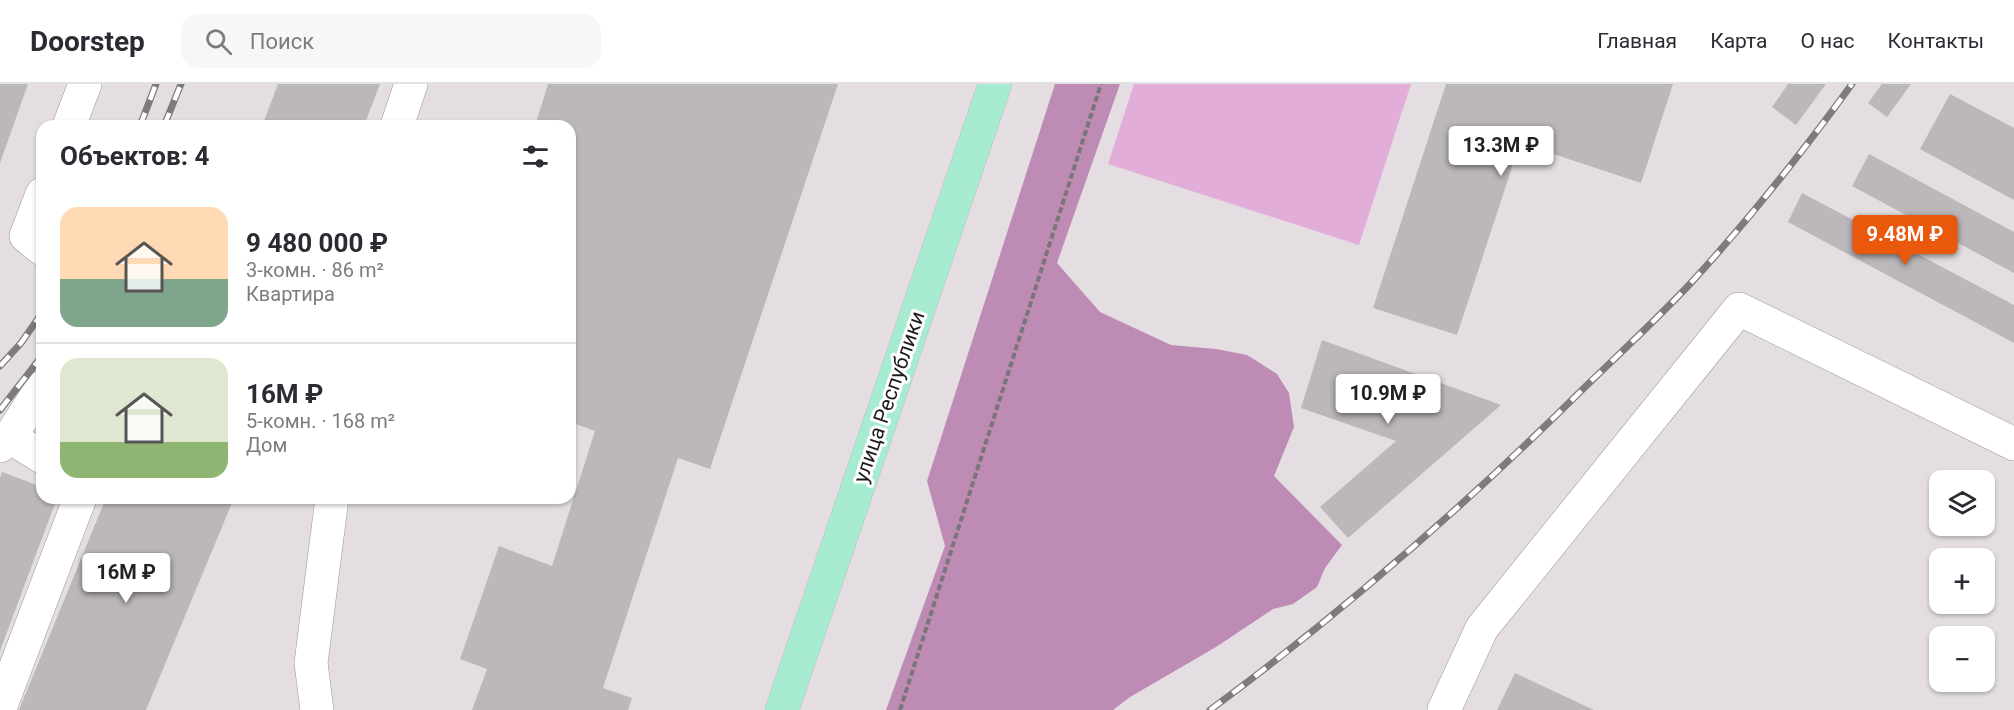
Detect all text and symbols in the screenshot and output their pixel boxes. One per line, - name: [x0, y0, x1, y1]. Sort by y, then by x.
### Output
- search box: [181, 14, 601, 68]
- text: Doorstep: [30, 25, 145, 58]
- icon: search: [202, 25, 235, 58]
- text: Поиск: [250, 29, 314, 54]
- text: Главная: [1597, 29, 1677, 53]
- text: Карта: [1710, 29, 1767, 53]
- text: О нас: [1800, 29, 1855, 53]
- text: Контакты: [1888, 29, 1984, 53]
- pin: 13.3M ₽: [1446, 126, 1556, 177]
- text: 13.3M ₽: [1463, 133, 1539, 157]
- icon: filters: [519, 140, 552, 173]
- text: Объектов: 4: [60, 141, 209, 171]
- pin: 9.48M ₽: [1850, 215, 1960, 266]
- text: 9.48M ₽: [1867, 222, 1943, 246]
- text: 9 480 000 ₽: [246, 228, 388, 258]
- icon: home: [108, 231, 180, 303]
- text: 3-комн. · 86 m²: [246, 258, 384, 282]
- text: Квартира: [246, 282, 335, 306]
- street label: улица Республики: [848, 308, 930, 486]
- pin: 10.9M ₽: [1333, 374, 1443, 425]
- text: 16M ₽: [246, 379, 323, 409]
- text: 10.9M ₽: [1350, 381, 1426, 405]
- icon: home: [108, 382, 180, 454]
- text: 5-комн. · 168 m²: [246, 409, 395, 433]
- text: Дом: [246, 433, 287, 457]
- map controls: [1929, 470, 1995, 692]
- button: layers: [1929, 470, 1995, 536]
- button: +: [1929, 548, 1995, 614]
- pin: 16M ₽: [84, 553, 168, 604]
- text: 16M ₽: [96, 560, 156, 584]
- button: −: [1929, 626, 1995, 692]

